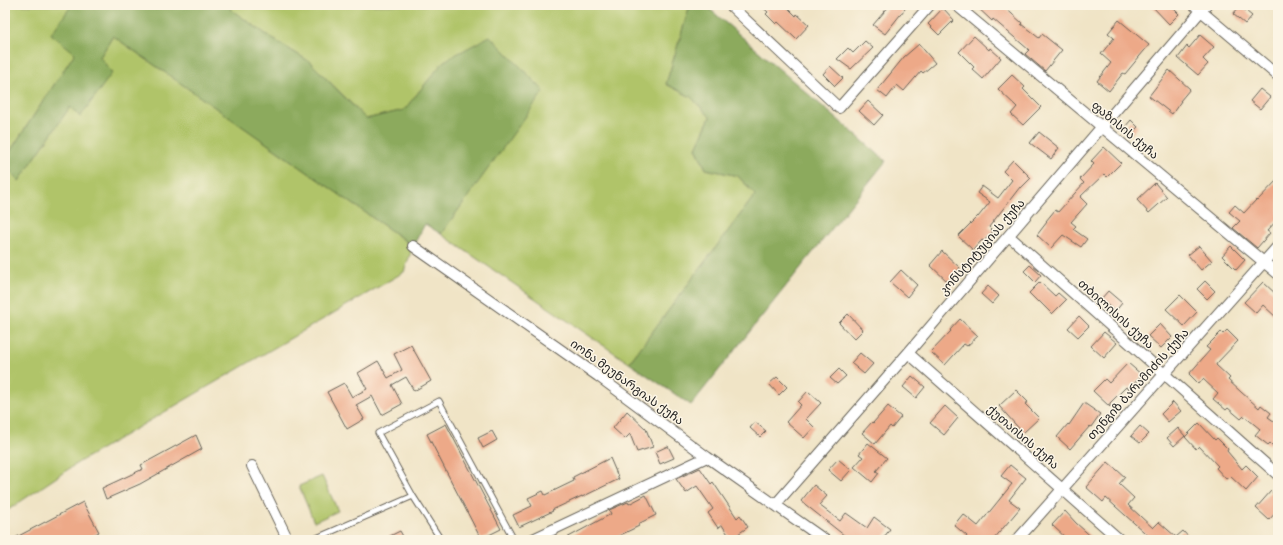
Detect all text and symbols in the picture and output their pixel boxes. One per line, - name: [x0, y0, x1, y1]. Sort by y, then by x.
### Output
- street label: ფაზისის ქუჩა: [1087, 99, 1161, 164]
- street label: კონსტიტუციას ქუჩა: [937, 197, 1029, 299]
- street label: თბილისის ქუჩა: [1074, 277, 1156, 353]
- street label: თენგიზ ბარამიძის ქუჩა: [1085, 326, 1193, 444]
- street label: იონა მეუნარგიას ქუჩა: [567, 337, 686, 429]
- street label: ქუთაისის ქუჩა: [983, 403, 1061, 474]

